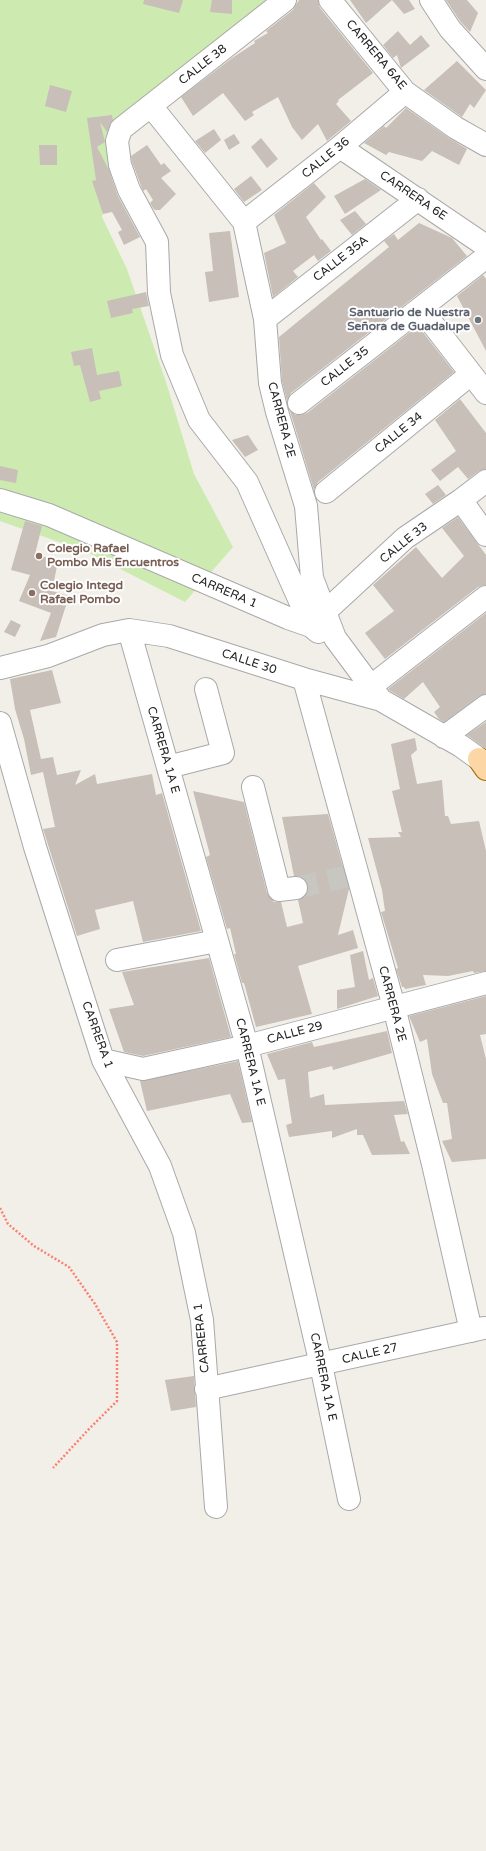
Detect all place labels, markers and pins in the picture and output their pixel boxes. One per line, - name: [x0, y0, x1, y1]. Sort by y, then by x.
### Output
- place label: Santuario de Nuestra Señora de Guadalupe: [347, 306, 470, 334]
- marker: Santuario de Nuestra Señora de Guadalupe: [473, 315, 483, 325]
- place label: Colegio Rafael Pombo Mis Encuentros: [47, 542, 179, 570]
- marker: Colegio Rafael Pombo Mis Encuentros: [34, 551, 44, 561]
- place label: Colegio Integd Rafael Pombo: [40, 579, 123, 607]
- marker: Colegio Integd Rafael Pombo: [27, 588, 37, 598]

